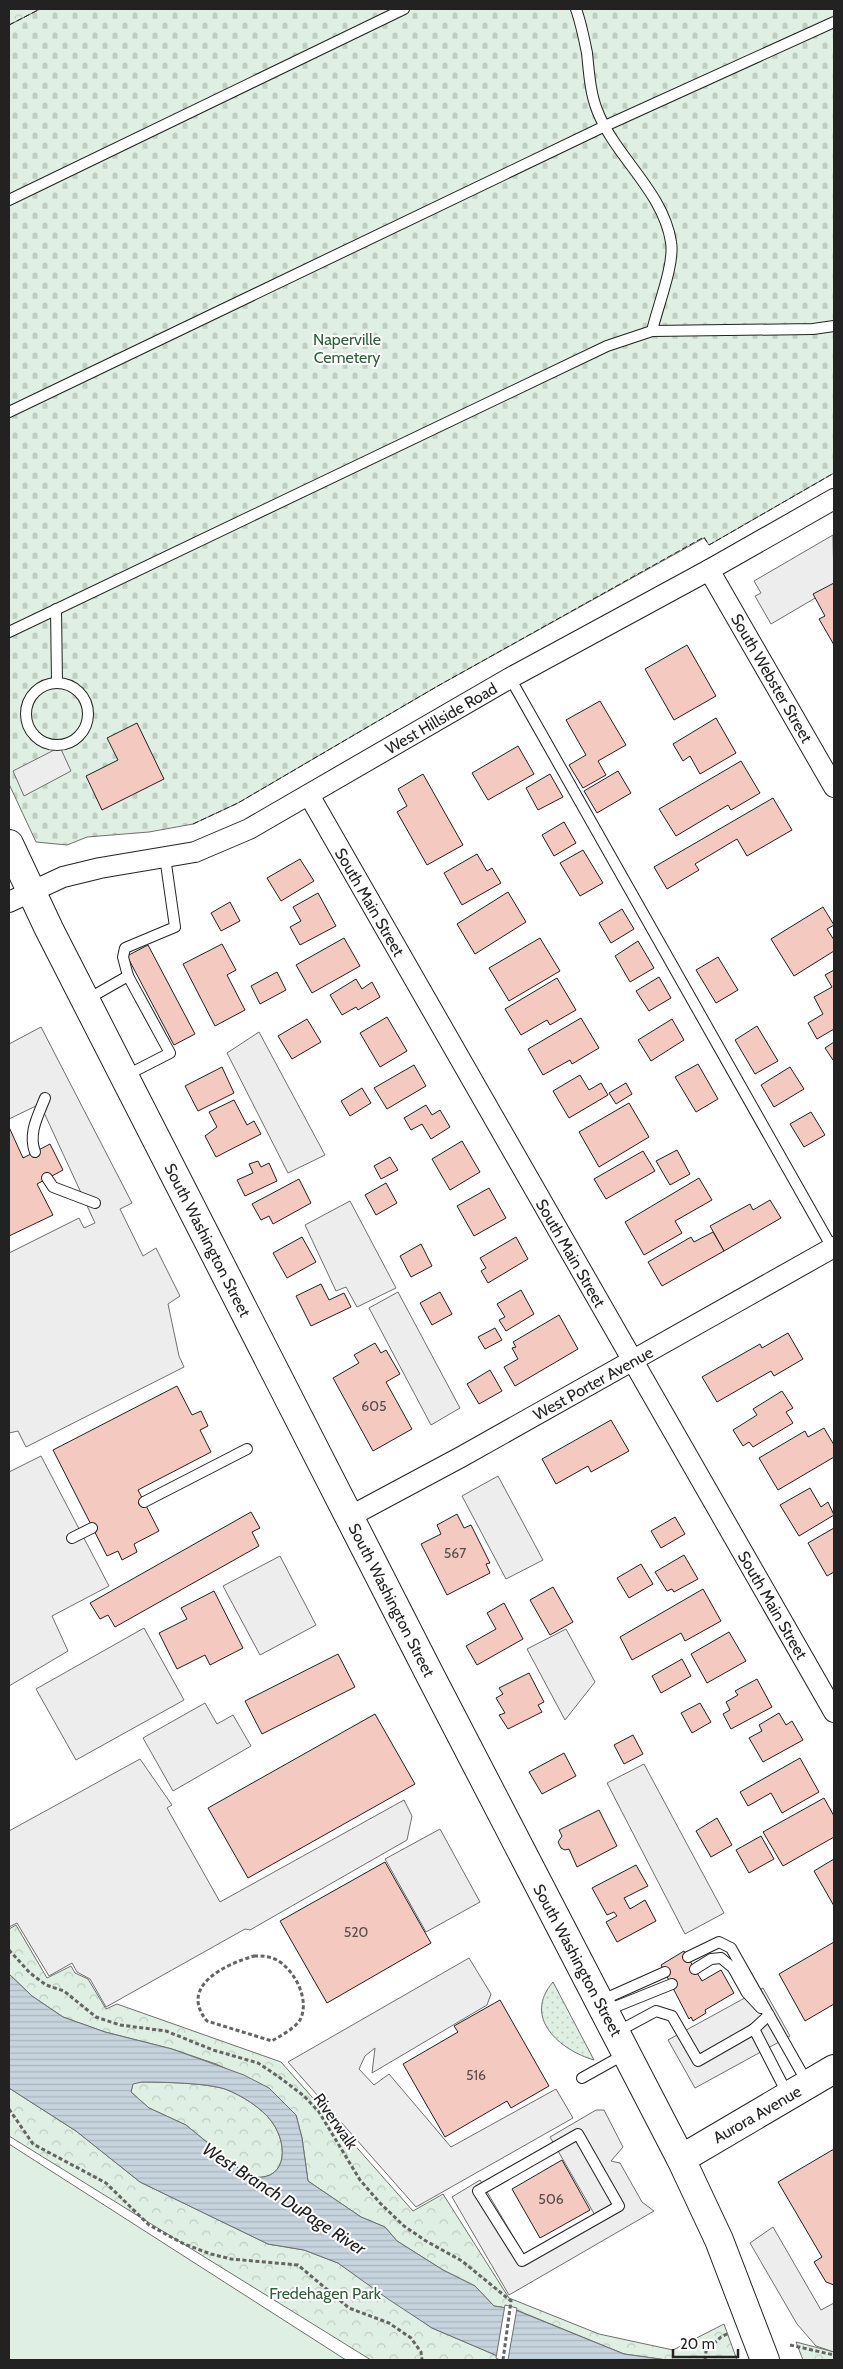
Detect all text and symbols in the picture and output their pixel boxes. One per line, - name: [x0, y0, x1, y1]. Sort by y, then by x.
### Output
- park label: Naperville Cemetery: [313, 330, 381, 367]
- street label: South Webster Street: [727, 610, 817, 747]
- street label: West Hillside Road: [382, 679, 500, 758]
- street label: South Main Street: [331, 845, 409, 960]
- street label: South Washington Street: [161, 1160, 255, 1321]
- street label: South Main Street: [532, 1196, 610, 1311]
- street label: West Porter Avenue: [530, 1343, 656, 1424]
- house number: 605: [361, 1397, 387, 1415]
- street label: South Washington Street: [345, 1520, 439, 1681]
- house number: 567: [444, 1544, 466, 1562]
- street label: South Main Street: [734, 1548, 812, 1663]
- street label: South Washington Street: [529, 1881, 626, 2040]
- house number: 520: [344, 1923, 369, 1941]
- house number: 516: [466, 2066, 486, 2084]
- street label: Aurora Avenue: [710, 2082, 805, 2147]
- street label: Riverwalk: [309, 2090, 362, 2154]
- water label: West Branch DuPage River: [198, 2138, 371, 2261]
- house number: 506: [538, 2190, 564, 2208]
- park label: Fredehagen Park: [269, 2284, 382, 2303]
- scale bar: [673, 2326, 738, 2358]
- text: 20 m: [680, 2335, 715, 2353]

